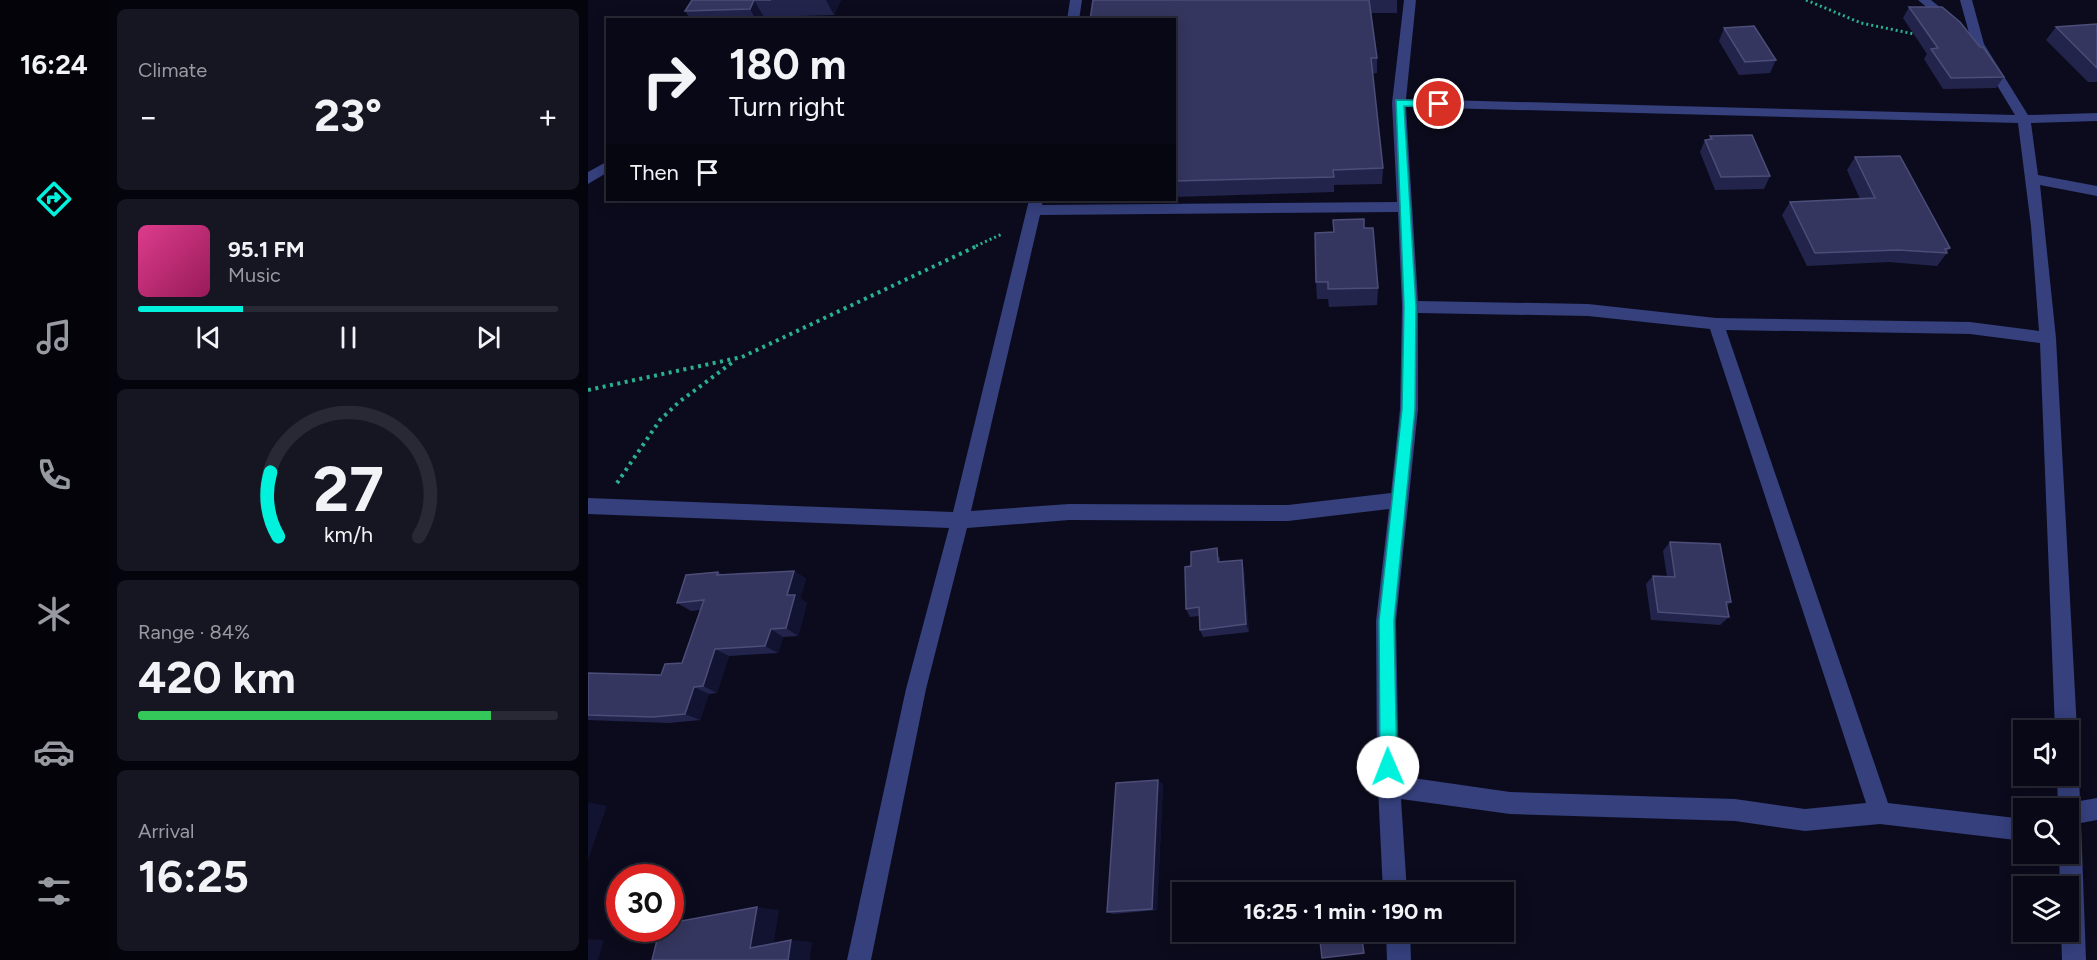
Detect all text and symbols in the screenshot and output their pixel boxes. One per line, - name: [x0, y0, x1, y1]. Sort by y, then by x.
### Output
- text: 180 m: [729, 39, 846, 90]
- icon: right: [630, 42, 708, 120]
- text: 16:24: [20, 48, 88, 81]
- text: Climate: [138, 58, 207, 82]
- pin: [1413, 78, 1464, 129]
- icon: arrive: [1422, 87, 1455, 120]
- text: 23°: [314, 88, 382, 142]
- text: Turn right: [729, 90, 845, 123]
- text: −: [138, 97, 159, 136]
- text: +: [537, 97, 558, 136]
- icon: arrive: [691, 156, 724, 189]
- text: Then: [630, 159, 679, 186]
- icon: directions: [33, 178, 75, 220]
- text: 95.1 FM: [228, 236, 305, 263]
- text: Music: [228, 263, 281, 287]
- icon: music: [33, 316, 75, 358]
- icon: previous: [192, 321, 225, 354]
- icon: pause: [332, 321, 365, 354]
- icon: next: [472, 321, 505, 354]
- text: 27: [313, 452, 383, 527]
- icon: phone: [33, 454, 75, 496]
- text: km/h: [324, 522, 372, 547]
- icon: climate: [33, 593, 75, 635]
- text: Range · 84%: [138, 620, 250, 644]
- text: 420 km: [138, 650, 296, 704]
- map controls: [2013, 720, 2079, 942]
- button: sound: [2013, 720, 2079, 786]
- icon: car: [33, 731, 75, 773]
- position arrow: [1356, 735, 1420, 799]
- button: search: [2013, 798, 2079, 864]
- text: Arrival: [138, 819, 194, 843]
- text: 16:25: [138, 849, 249, 903]
- speed limit sign: 30: [606, 864, 684, 942]
- icon: filters: [33, 870, 75, 912]
- button: layers: [2013, 876, 2079, 942]
- text: 16:25 · 1 min · 190 m: [1243, 898, 1443, 925]

